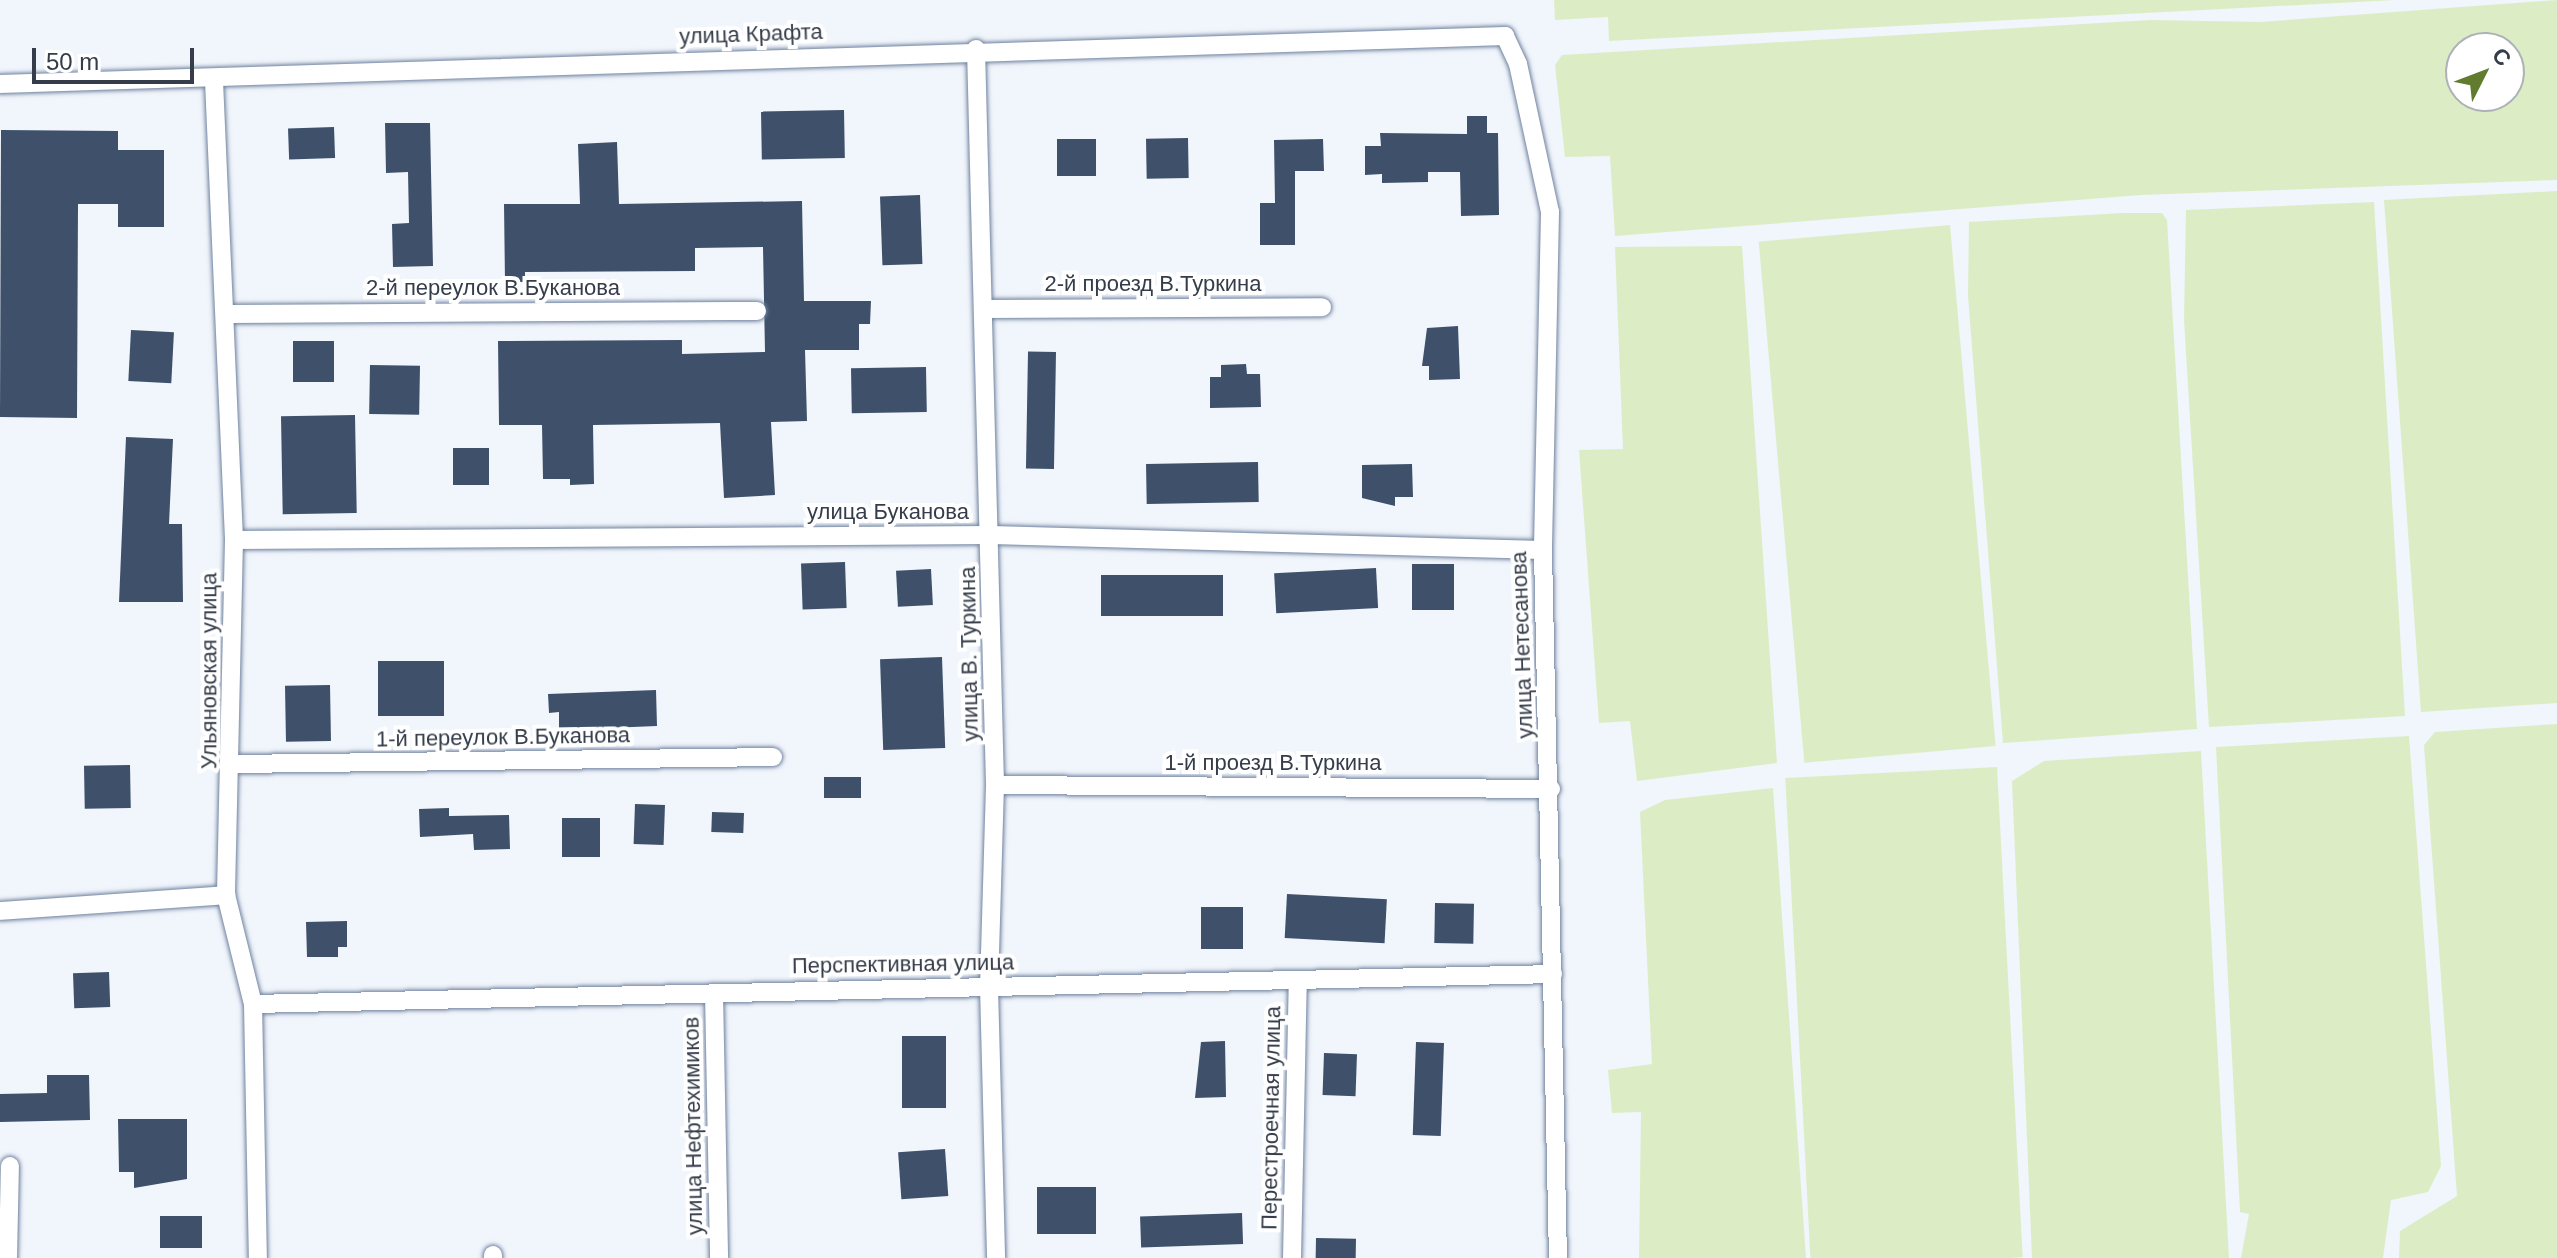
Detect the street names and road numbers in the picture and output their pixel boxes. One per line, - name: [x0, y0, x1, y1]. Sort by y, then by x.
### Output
- street label: улица Крафта: [679, 18, 823, 50]
- street label: 2-й проезд В.Туркина: [1045, 271, 1261, 297]
- street label: 2-й переулок В.Буканова: [366, 275, 620, 301]
- street label: улица Буканова: [807, 499, 969, 525]
- street label: улица Нетесанова: [1506, 551, 1538, 739]
- street label: улица В. Туркина: [954, 566, 984, 742]
- street label: Ульяновская улица: [196, 573, 222, 769]
- street label: 1-й переулок В.Буканова: [376, 722, 630, 752]
- street label: 1-й проезд В.Туркина: [1165, 750, 1381, 776]
- street label: Перспективная улица: [792, 949, 1014, 979]
- street label: Перестроечная улица: [1256, 1006, 1286, 1230]
- street label: улица Нефтехимиков: [678, 1017, 708, 1235]

